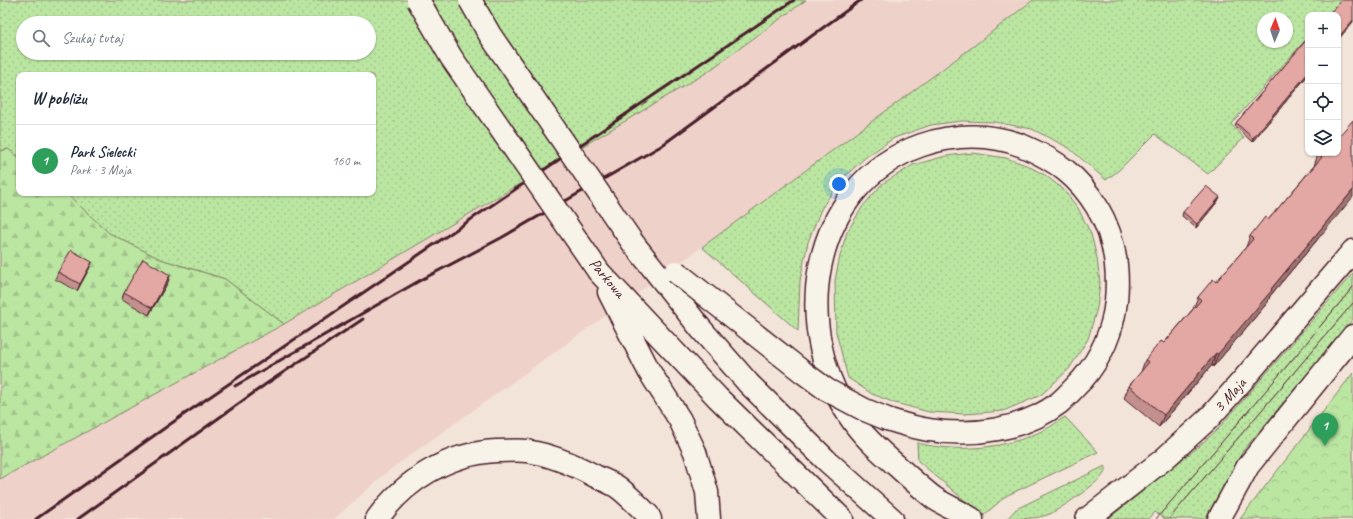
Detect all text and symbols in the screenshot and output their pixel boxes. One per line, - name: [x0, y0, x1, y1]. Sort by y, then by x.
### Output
- north arrow: [1257, 12, 1293, 48]
- map controls: [1305, 12, 1341, 156]
- button: +: [1305, 12, 1341, 48]
- search box: [16, 16, 376, 60]
- icon: search: [30, 27, 52, 49]
- text: Szukaj tutaj: [62, 29, 123, 48]
- button: −: [1305, 48, 1341, 84]
- button: locate: [1305, 84, 1341, 120]
- text: W pobliżu: [32, 88, 87, 109]
- button: layers: [1305, 120, 1341, 156]
- text: Park Sielecki: [70, 143, 135, 162]
- text: 1: [42, 153, 48, 169]
- text: 160 m: [332, 153, 360, 169]
- text: Park · 3 Maja: [70, 162, 131, 178]
- your location: [829, 174, 849, 194]
- street label: Parkowa: [585, 254, 630, 303]
- street label: 3 Maja: [1209, 373, 1252, 416]
- pin: 1: [1312, 413, 1338, 446]

